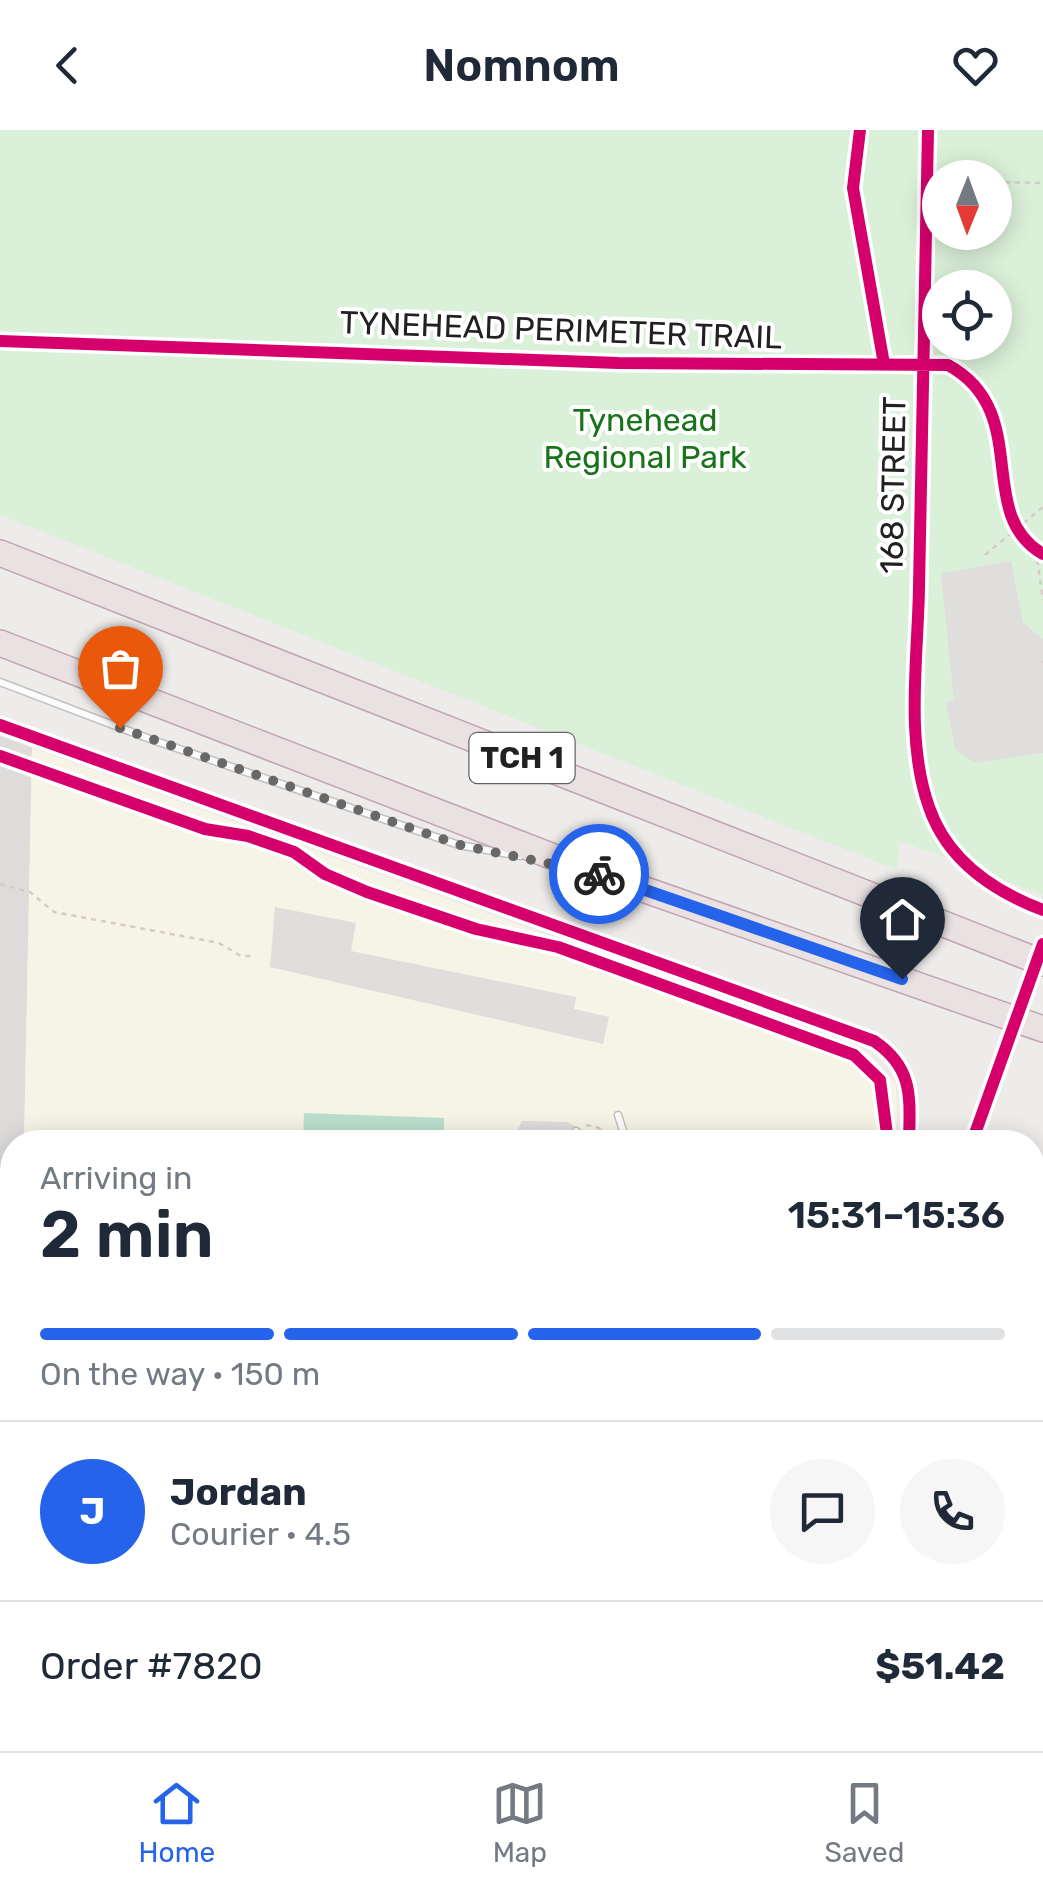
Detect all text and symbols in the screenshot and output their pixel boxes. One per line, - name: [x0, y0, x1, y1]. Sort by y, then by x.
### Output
- icon: back: [40, 38, 95, 93]
- icon: heart: [948, 38, 1003, 93]
- text: Nomnom: [423, 39, 620, 92]
- north arrow: [922, 160, 1012, 250]
- map controls: [922, 160, 1012, 360]
- button: locate: [922, 270, 1012, 360]
- street label: TYNEHEAD PERIMETER TRAIL: [339, 303, 783, 357]
- street label: 168 STREET: [872, 396, 914, 574]
- park label: Tynehead Regional Park: [543, 401, 747, 476]
- pin: [78, 626, 163, 729]
- icon: bag: [93, 641, 148, 696]
- road number: TCH 1: [470, 733, 574, 783]
- courier: [549, 824, 649, 924]
- icon: bike: [572, 847, 627, 902]
- pin: [860, 877, 945, 980]
- icon: home: [875, 892, 930, 947]
- text: Arriving in: [40, 1159, 192, 1197]
- text: 15:31–15:36: [788, 1192, 1005, 1238]
- text: 2 min: [40, 1196, 214, 1273]
- text: On the way · 150 m: [40, 1355, 320, 1393]
- button: chat: [770, 1459, 875, 1564]
- button: phone: [900, 1459, 1005, 1564]
- text: Jordan: [170, 1469, 307, 1515]
- text: J: [80, 1488, 105, 1534]
- text: Courier · 4.5: [170, 1515, 351, 1553]
- text: Order #7820: [40, 1643, 263, 1689]
- text: $51.42: [875, 1643, 1005, 1689]
- tab: Home: [139, 1776, 215, 1869]
- tab: Map: [492, 1776, 547, 1869]
- tab: Saved: [824, 1776, 904, 1869]

